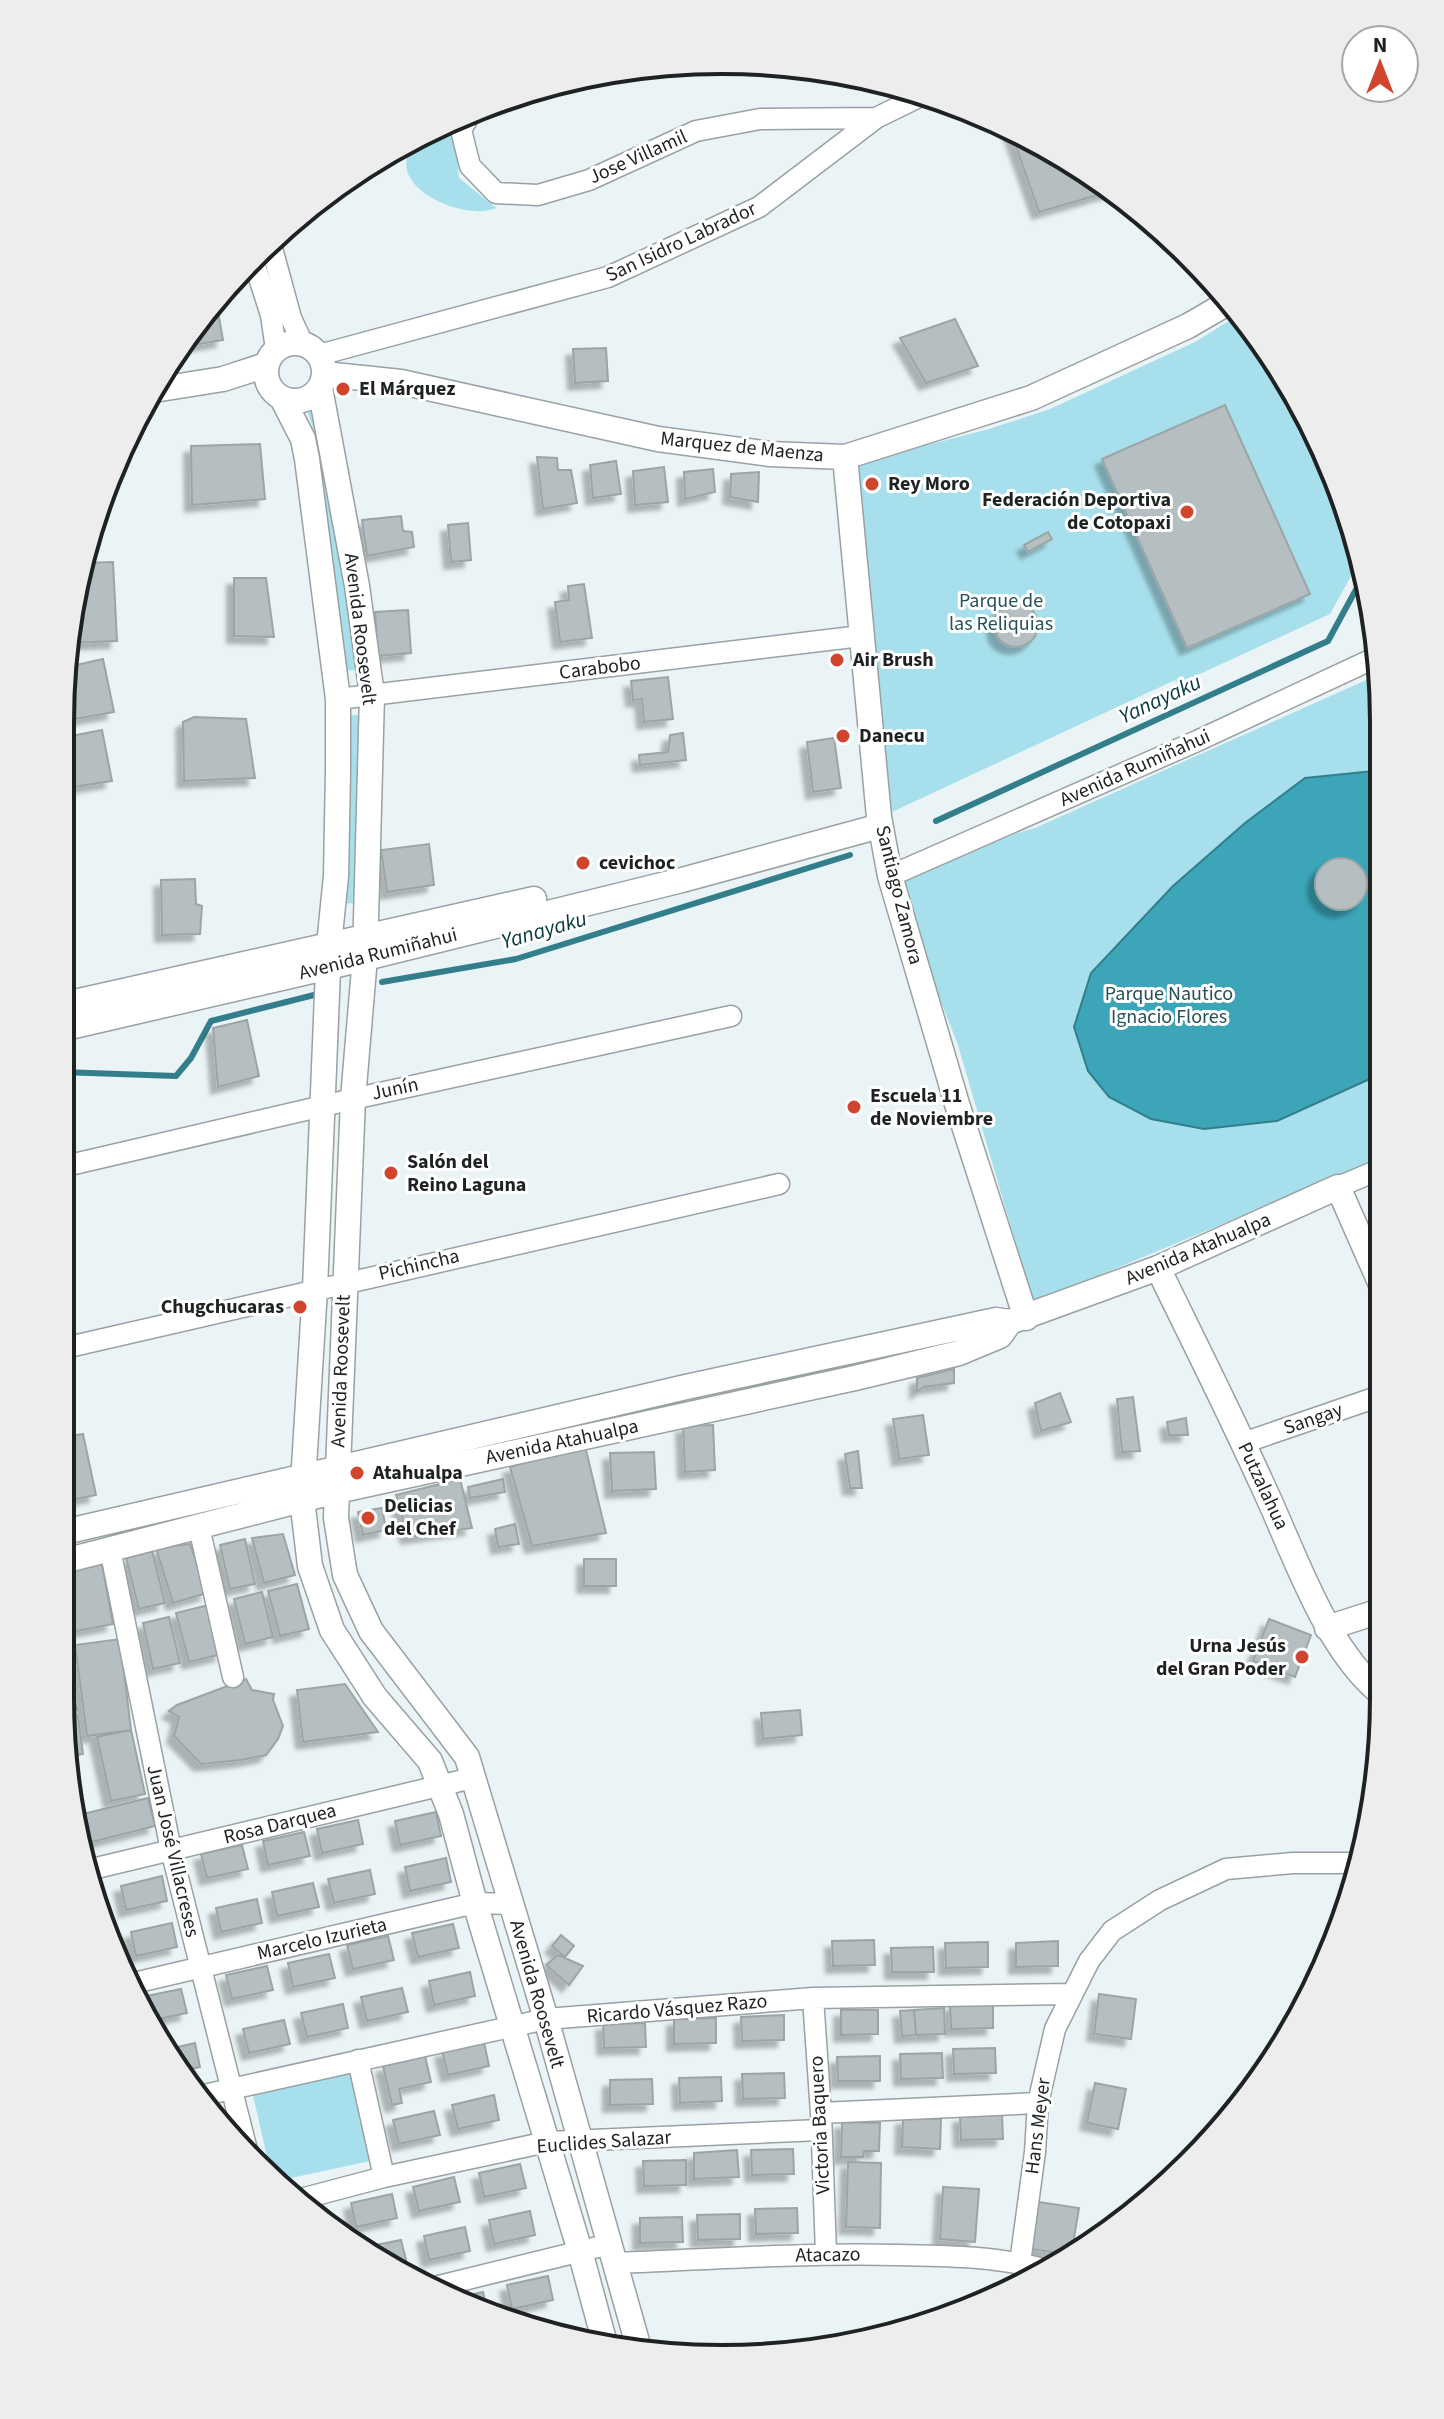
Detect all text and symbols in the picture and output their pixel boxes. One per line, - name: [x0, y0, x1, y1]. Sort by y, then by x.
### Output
- north arrow: [1340, 24, 1420, 104]
- text: N: [1373, 29, 1387, 61]
- street label: Jose Villamil: [584, 123, 692, 191]
- street label: San Isidro Labrador: [601, 195, 761, 289]
- place label: El Márquez: [359, 375, 455, 403]
- marker: El Márquez: [334, 380, 352, 398]
- street label: Marquez de Maenza: [659, 424, 825, 470]
- place label: Rey Moro: [888, 470, 970, 498]
- marker: Rey Moro: [863, 475, 881, 493]
- place label: Federación Deportiva de Cotopaxi: [982, 486, 1171, 537]
- marker: Federación Deportiva de Cotopaxi: [1178, 503, 1196, 521]
- street label: Avenida Roosevelt: [337, 551, 383, 707]
- park label: Parque de las Reliquias: [949, 587, 1053, 638]
- place label: Air Brush: [852, 646, 934, 674]
- street label: Carabobo: [558, 649, 642, 687]
- marker: Air Brush: [828, 651, 846, 669]
- water label: Yanayaku: [1113, 666, 1207, 732]
- place label: Danecu: [859, 722, 925, 750]
- street label: Avenida Rumiñahui: [1055, 722, 1215, 814]
- marker: Danecu: [834, 727, 852, 745]
- street label: Santiago Zamora: [868, 822, 930, 968]
- place label: cevichoc: [599, 849, 675, 877]
- marker: cevichoc: [574, 854, 592, 872]
- water label: Yanayaku: [497, 903, 591, 957]
- street label: Avenida Rumiñahui: [296, 921, 460, 987]
- park label: Parque Nautico Ignacio Flores: [1105, 980, 1233, 1031]
- street label: Junín: [369, 1070, 421, 1108]
- place label: Escuela 11 de Noviembre: [870, 1082, 993, 1133]
- marker: Escuela 11 de Noviembre: [845, 1098, 863, 1116]
- place label: Salón del Reino Laguna: [407, 1148, 526, 1199]
- marker: Salón del Reino Laguna: [382, 1164, 400, 1182]
- street label: Avenida Atahualpa: [1121, 1206, 1275, 1292]
- street label: Pichincha: [376, 1242, 462, 1288]
- place label: Chugchucaras: [161, 1293, 284, 1321]
- street label: Avenida Roosevelt: [324, 1294, 358, 1448]
- marker: Chugchucaras: [291, 1298, 309, 1316]
- street label: Sangay: [1280, 1396, 1347, 1442]
- street label: Avenida Atahualpa: [483, 1412, 641, 1472]
- street label: Putzalahua: [1230, 1437, 1296, 1535]
- place label: Atahualpa: [372, 1459, 463, 1487]
- marker: Atahualpa: [348, 1464, 366, 1482]
- place label: Delicias del Chef: [384, 1492, 457, 1543]
- marker: Delicias del Chef: [359, 1509, 377, 1527]
- place label: Urna Jesús del Gran Poder: [1156, 1632, 1286, 1683]
- marker: Urna Jesús del Gran Poder: [1293, 1648, 1311, 1666]
- street label: Juan José Villacreses: [140, 1762, 206, 1940]
- street label: Rosa Darquea: [221, 1796, 339, 1852]
- street label: Marcelo Izurieta: [254, 1910, 390, 1968]
- street label: Avenida Roosevelt: [502, 1916, 572, 2072]
- street label: Ricardo Vásquez Razo: [586, 1987, 768, 2031]
- street label: Victoria Baquero: [802, 2055, 838, 2195]
- street label: Hans Meyer: [1018, 2076, 1058, 2176]
- street label: Euclides Salazar: [536, 2123, 672, 2161]
- street label: Atacazo: [795, 2240, 861, 2270]

